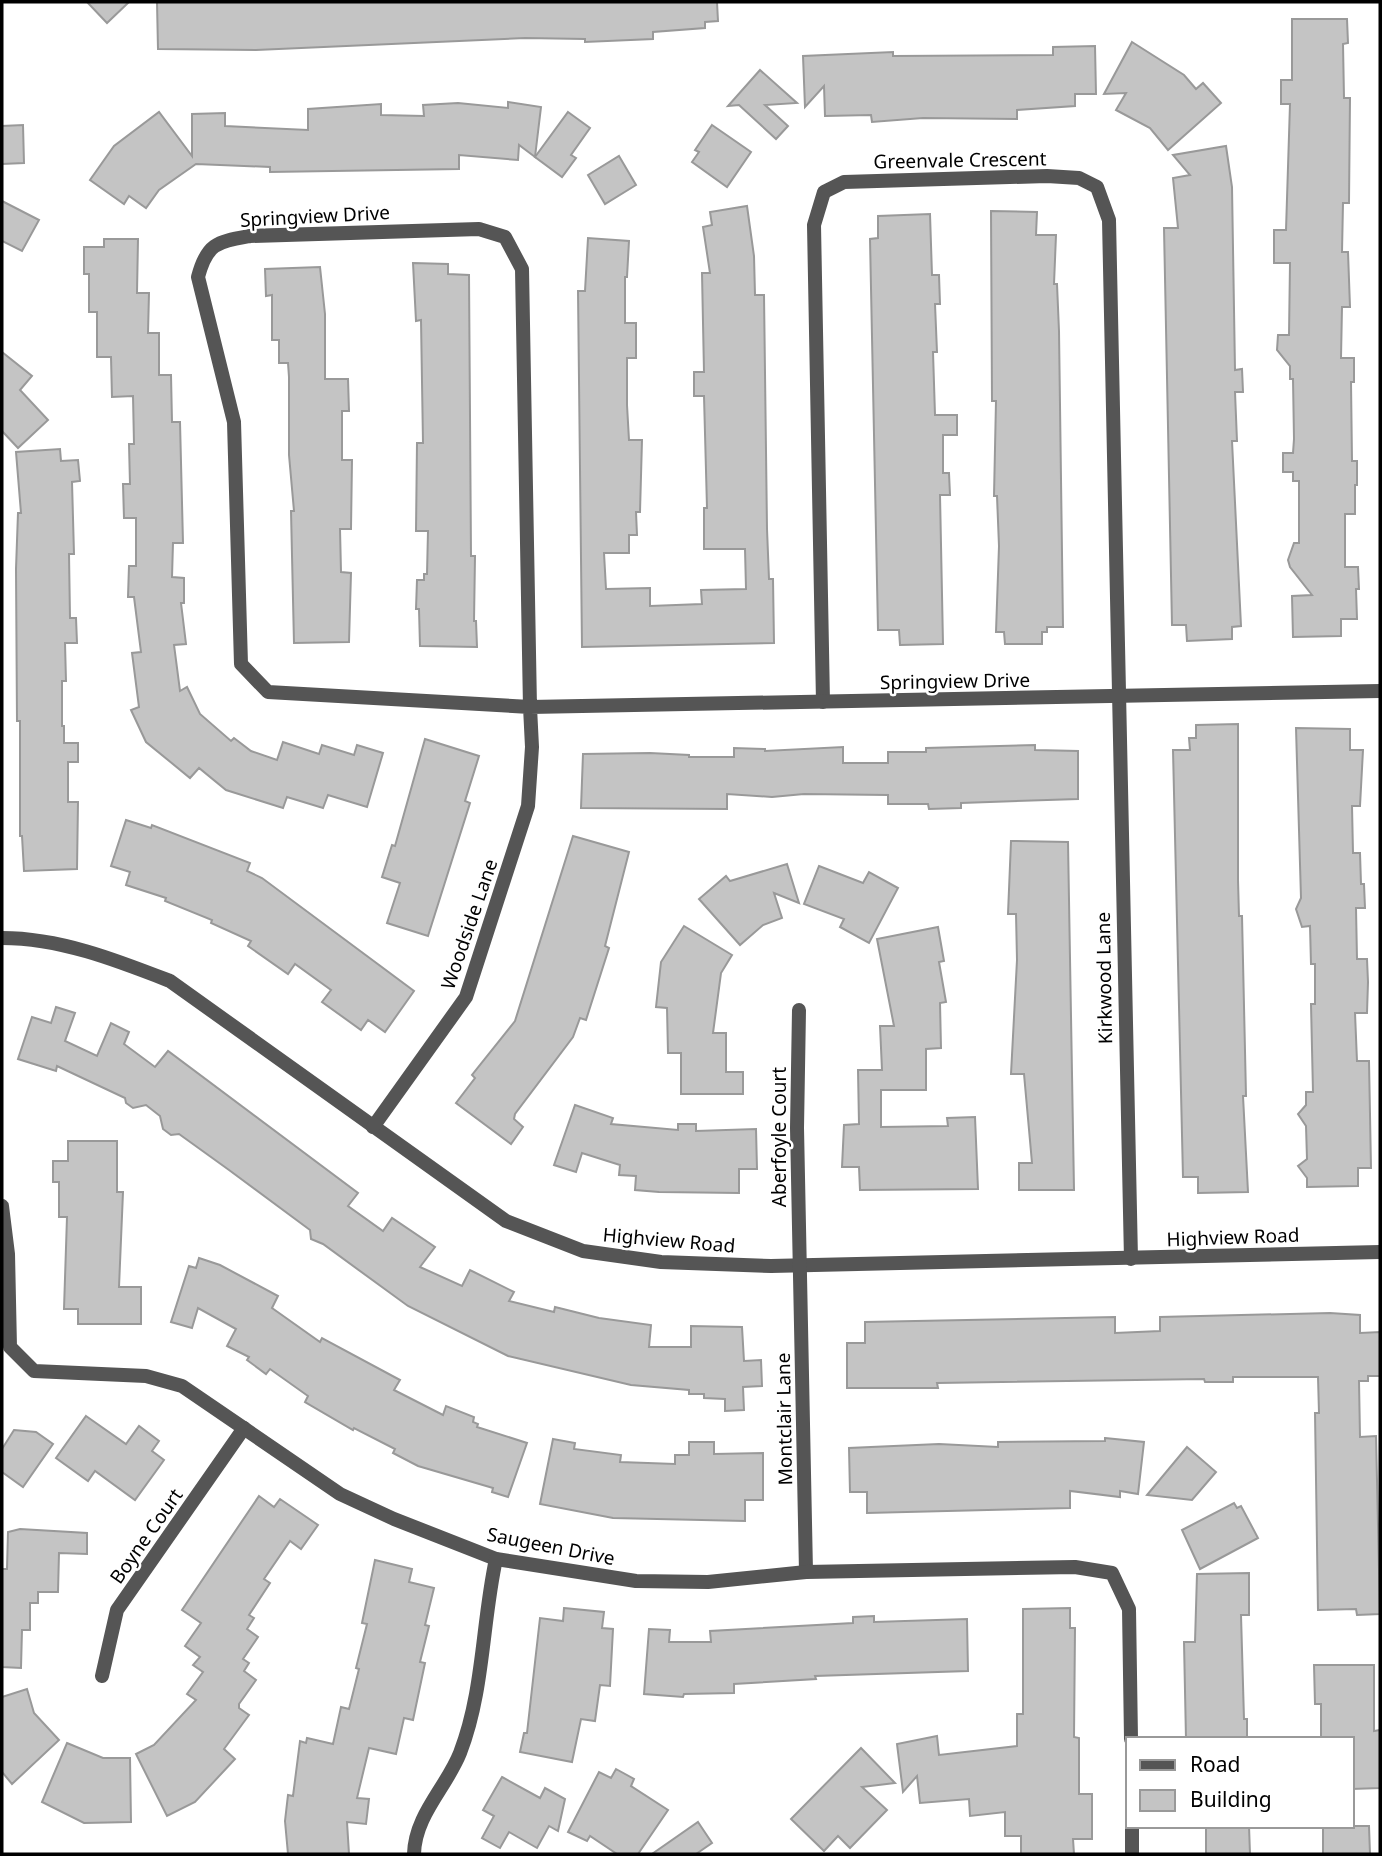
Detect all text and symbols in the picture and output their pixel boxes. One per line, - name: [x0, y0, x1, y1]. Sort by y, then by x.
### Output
- street label: Greenvale Crescent: [873, 145, 1047, 175]
- street label: Springview Drive: [239, 199, 391, 233]
- street label: Springview Drive: [880, 667, 1030, 695]
- street label: Woodside Lane: [435, 855, 503, 993]
- street label: Kirkwood Lane: [1090, 912, 1118, 1044]
- street label: Aberfoyle Court: [766, 1067, 792, 1207]
- street label: Highview Road: [602, 1221, 736, 1259]
- street label: Highview Road: [1166, 1222, 1300, 1252]
- street label: Montclair Lane: [770, 1352, 798, 1486]
- street label: Boyne Court: [104, 1483, 188, 1589]
- street label: Saugeen Drive: [485, 1521, 617, 1571]
- legend: [1126, 1737, 1354, 1828]
- text: Road: [1190, 1750, 1240, 1778]
- text: Building: [1190, 1785, 1272, 1813]

